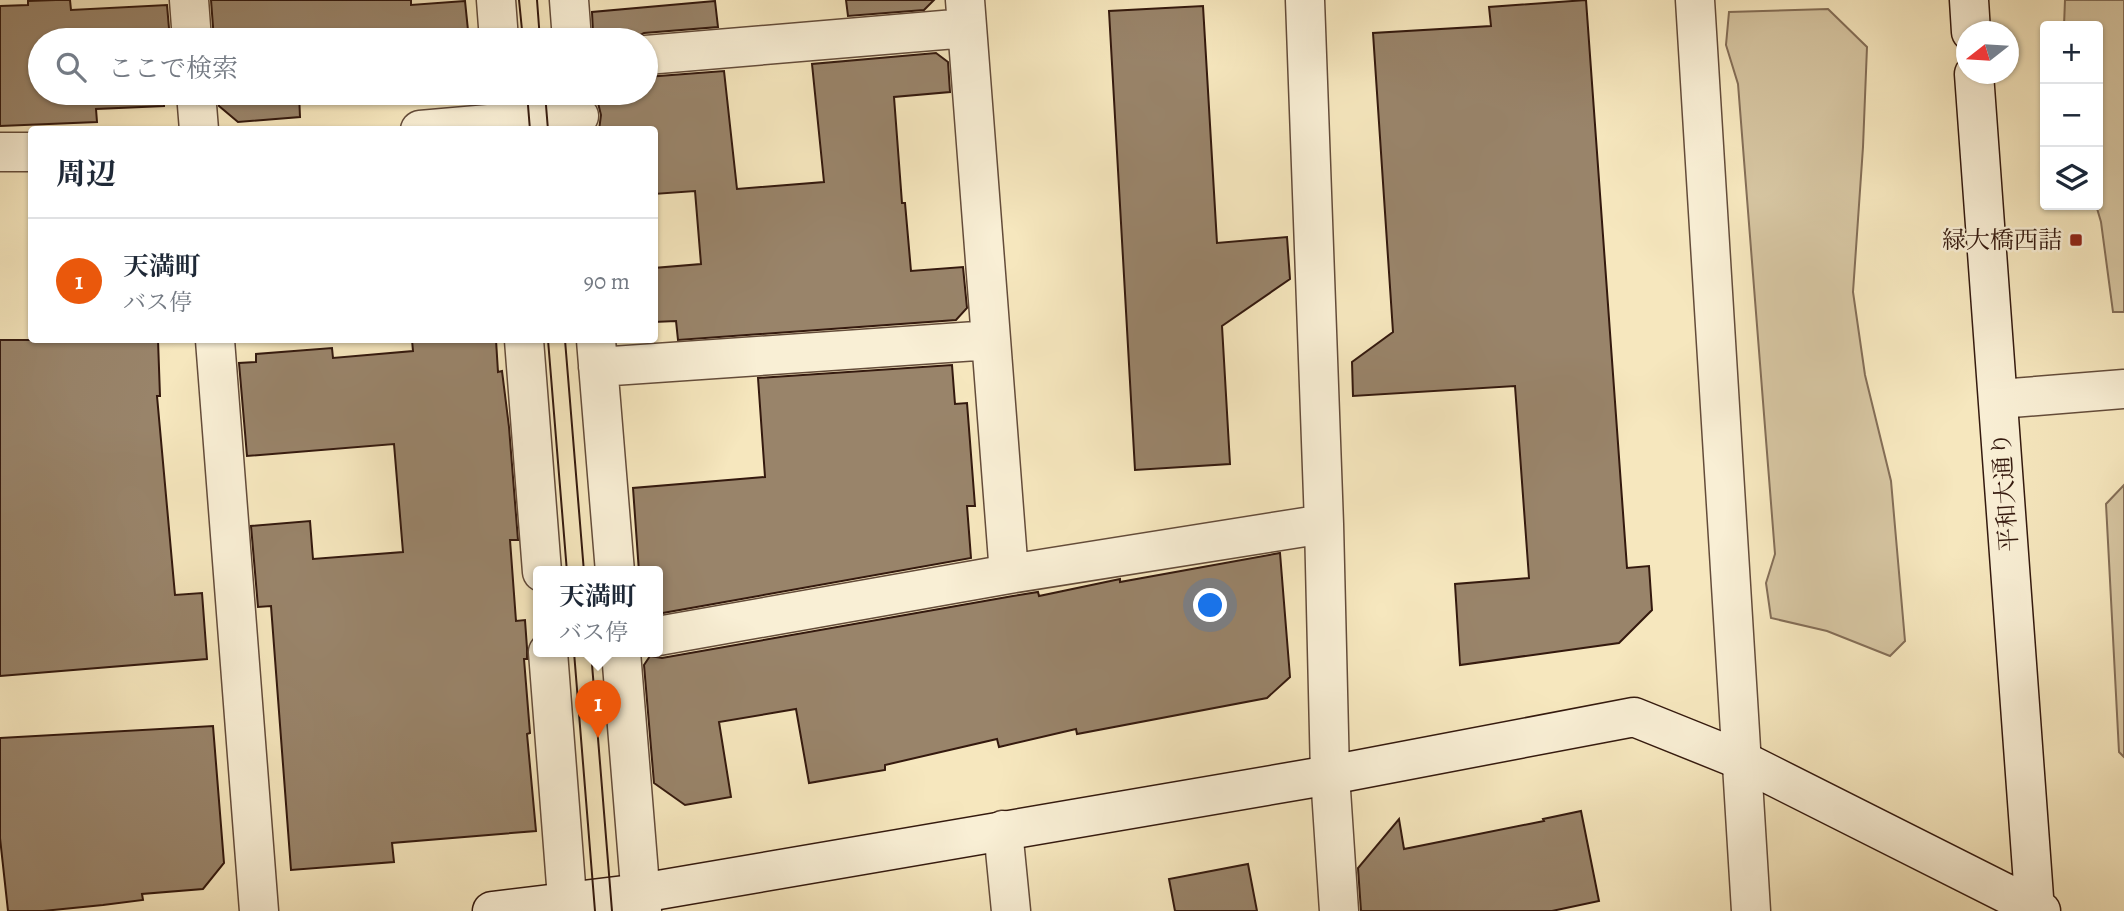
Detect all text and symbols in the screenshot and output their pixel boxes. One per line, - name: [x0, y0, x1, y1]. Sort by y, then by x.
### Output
- north arrow: [1956, 21, 2019, 84]
- map controls: [2040, 21, 2103, 210]
- button: +: [2040, 21, 2103, 84]
- search box: [28, 28, 658, 105]
- icon: search: [52, 48, 90, 86]
- text: ここで検索: [108, 51, 238, 86]
- button: −: [2040, 84, 2103, 147]
- button: layers: [2040, 147, 2103, 210]
- text: 周辺: [56, 154, 116, 194]
- place label: 緑大橋西詰: [1942, 224, 2062, 256]
- marker: 緑大橋西詰: [2068, 232, 2084, 248]
- text: 天満町: [123, 249, 201, 284]
- text: 1: [75, 266, 83, 297]
- text: 90 m: [584, 266, 630, 297]
- text: バス停: [123, 287, 192, 318]
- street label: 平和大通り: [1985, 431, 2025, 553]
- popup: [533, 566, 663, 657]
- text: 天満町: [559, 579, 637, 614]
- your location: [1193, 588, 1227, 622]
- text: バス停: [559, 617, 628, 648]
- pin: 1: [575, 680, 621, 738]

